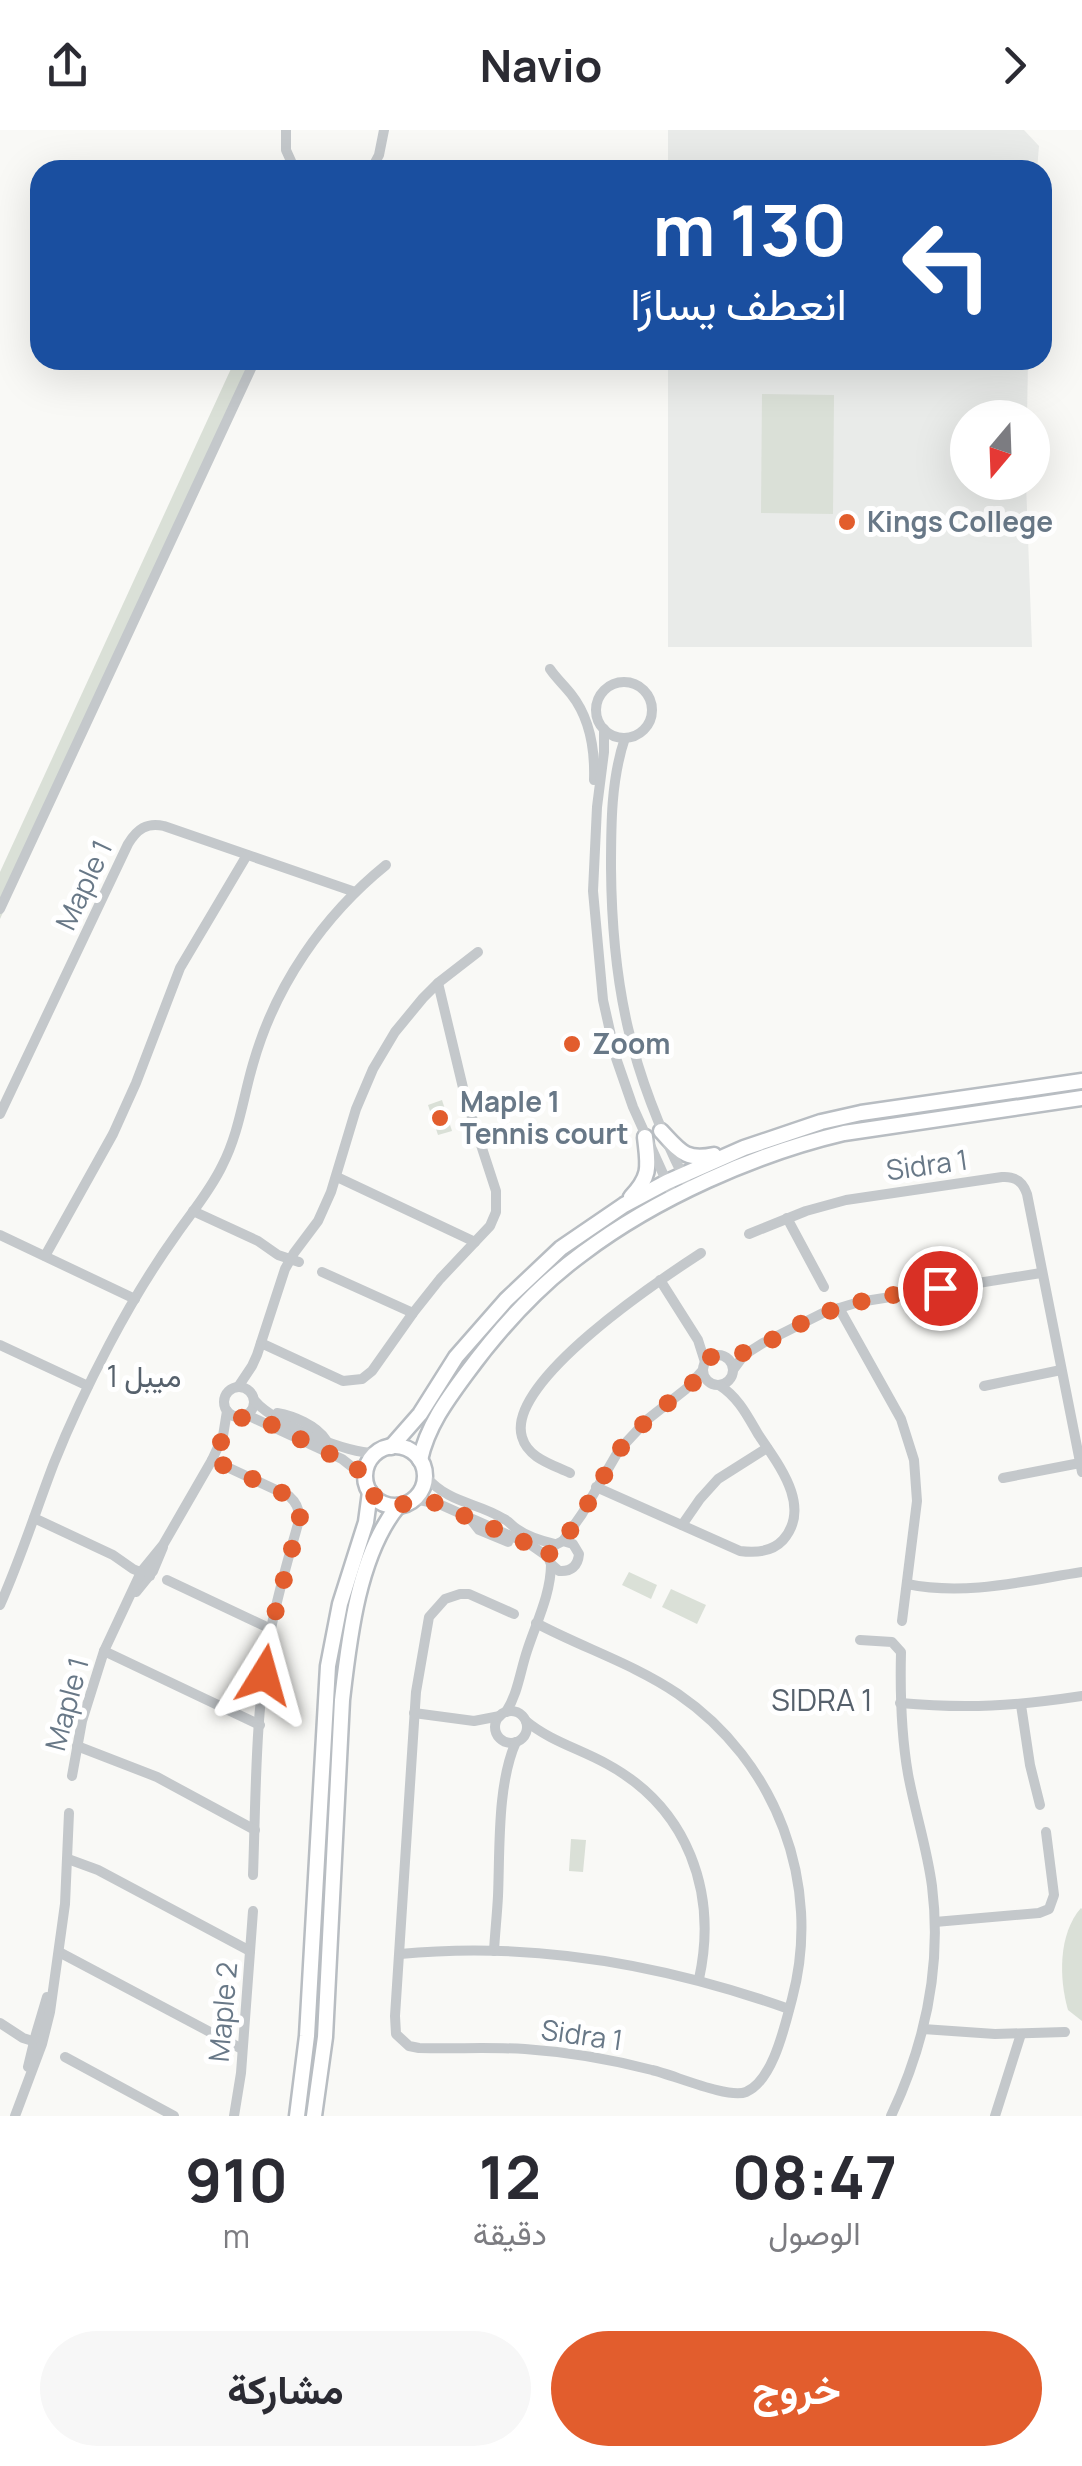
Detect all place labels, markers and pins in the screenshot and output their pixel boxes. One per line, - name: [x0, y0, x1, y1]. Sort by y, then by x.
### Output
- place label: Kings College: [867, 502, 1053, 540]
- marker: Kings College: [836, 511, 858, 533]
- place label: Zoom: [592, 1024, 670, 1062]
- marker: Zoom: [561, 1033, 583, 1055]
- place label: Maple 1 Tennis court: [460, 1082, 629, 1152]
- marker: Maple 1 Tennis court: [429, 1107, 451, 1129]
- pin: [898, 1246, 983, 1331]

